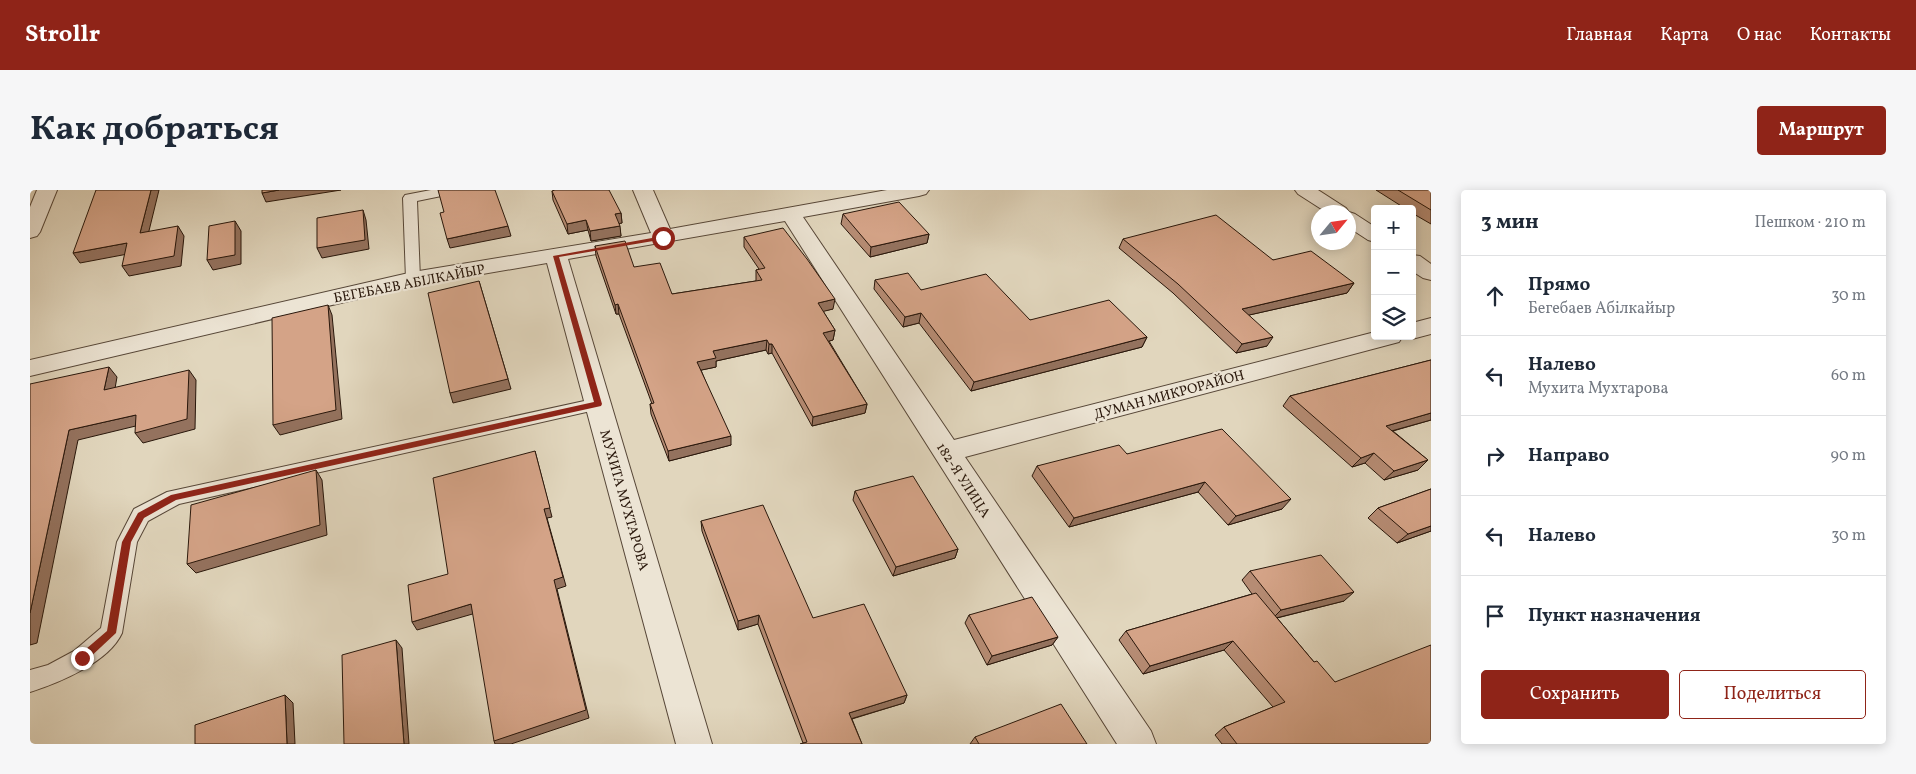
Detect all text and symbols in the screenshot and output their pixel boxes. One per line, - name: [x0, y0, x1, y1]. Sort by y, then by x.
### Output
- text: Strollr: [25, 18, 100, 52]
- text: Главная: [1566, 23, 1632, 48]
- text: Карта: [1660, 23, 1709, 48]
- text: О нас: [1737, 23, 1782, 48]
- text: Контакты: [1810, 23, 1891, 48]
- text: Как добраться: [30, 106, 279, 154]
- button: Маршрут: [1757, 106, 1886, 155]
- north arrow: [1311, 205, 1356, 250]
- map controls: [1371, 205, 1416, 340]
- button: +: [1371, 205, 1416, 250]
- text: 3 мин: [1481, 208, 1539, 237]
- text: Пешком · 210 m: [1754, 212, 1866, 234]
- route start: [652, 227, 675, 250]
- button: −: [1371, 250, 1416, 295]
- street label: БЕГЕБАЕВ АБІЛКАЙЫР: [332, 259, 487, 308]
- text: Прямо: [1528, 272, 1590, 298]
- icon: ahead: [1481, 282, 1509, 310]
- text: 30 m: [1831, 285, 1866, 307]
- button: layers: [1371, 295, 1416, 340]
- text: Бегебаев Абілкайыр: [1528, 298, 1675, 320]
- text: Налево: [1528, 352, 1596, 378]
- icon: left: [1481, 362, 1509, 390]
- street label: ДУМАН МИКРОРАЙОН: [1092, 365, 1247, 425]
- text: 60 m: [1831, 365, 1866, 387]
- text: Мухита Мухтарова: [1528, 378, 1668, 400]
- street label: МУХИТА МУХТАРОВА: [594, 428, 653, 573]
- street label: 182-Я УЛИЦА: [931, 440, 994, 522]
- icon: right: [1481, 442, 1509, 470]
- text: Направо: [1528, 443, 1610, 469]
- text: 90 m: [1830, 445, 1866, 467]
- icon: left: [1481, 522, 1509, 550]
- text: Налево: [1528, 523, 1596, 549]
- text: 30 m: [1831, 525, 1866, 547]
- icon: arrive: [1481, 602, 1509, 630]
- text: Пункт назначения: [1528, 603, 1701, 629]
- route end: [71, 647, 94, 670]
- button: Сохранить: [1481, 670, 1669, 719]
- button: Поделиться: [1679, 670, 1866, 719]

